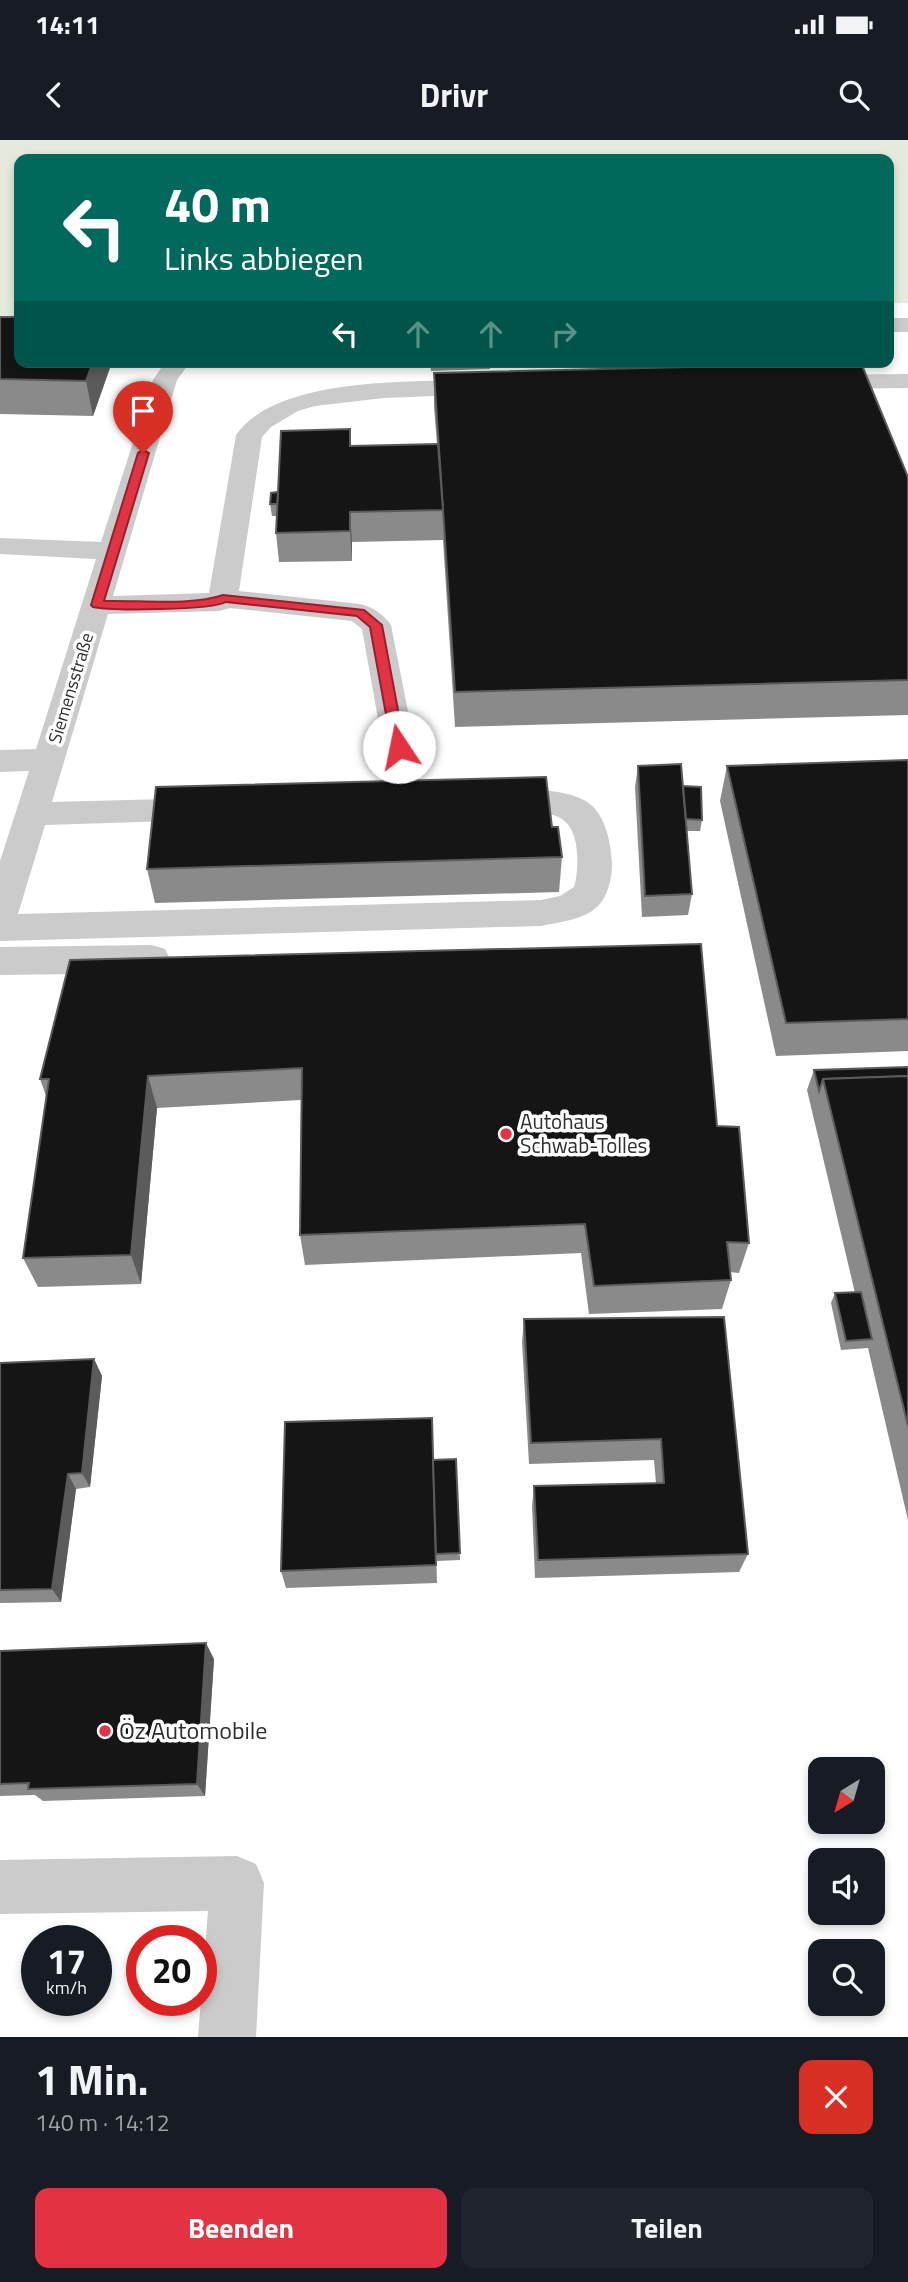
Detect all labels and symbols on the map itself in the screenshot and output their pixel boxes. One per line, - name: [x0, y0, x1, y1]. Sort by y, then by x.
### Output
- pin: [113, 381, 173, 453]
- street label: Siemensstraße: [41, 629, 100, 746]
- position arrow: [362, 710, 436, 784]
- place label: Autohaus Schwab-Tolles: [520, 1105, 647, 1161]
- marker: Autohaus Schwab-Tolles: [498, 1126, 514, 1142]
- place label: Öz Automobile: [119, 1712, 267, 1748]
- marker: Öz Automobile: [97, 1723, 113, 1739]
- north arrow: [808, 1757, 886, 1834]
- speed limit sign: 20: [126, 1925, 217, 2016]

